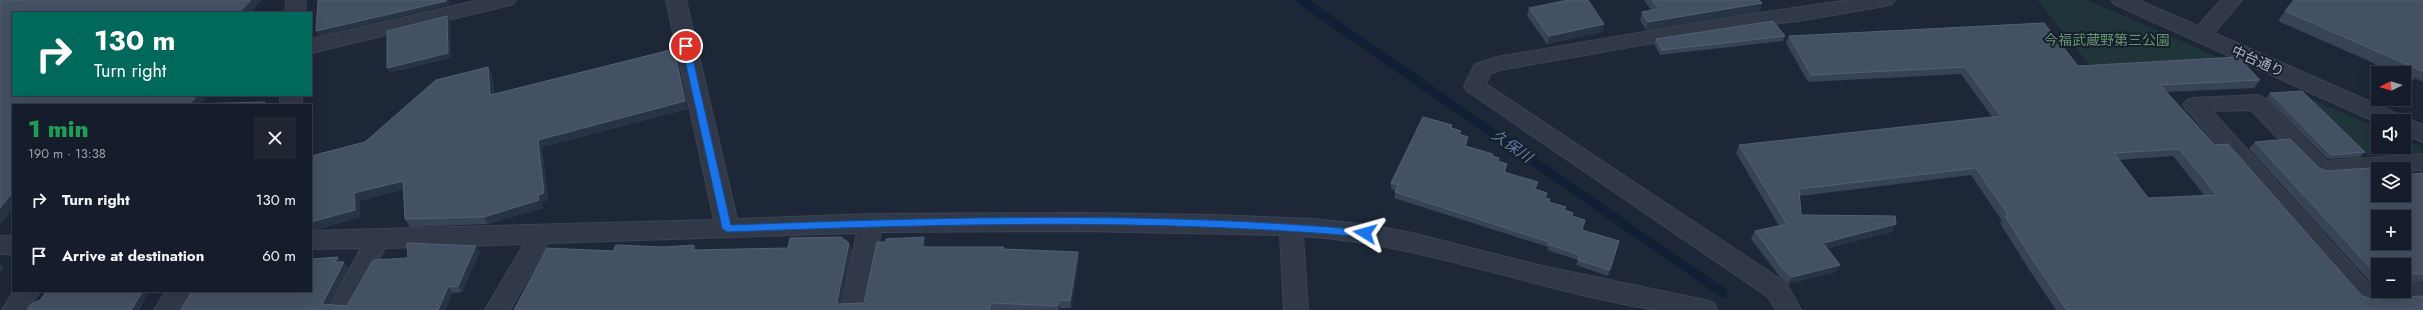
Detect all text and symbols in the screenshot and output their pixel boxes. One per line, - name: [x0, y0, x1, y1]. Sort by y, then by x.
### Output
- text: 130 m: [94, 20, 176, 61]
- icon: right: [28, 28, 80, 80]
- pin: [669, 29, 703, 63]
- park label: 今福武蔵野第三公園: [2044, 30, 2170, 50]
- icon: arrive: [675, 35, 697, 57]
- street label: 中台通り: [2228, 40, 2288, 82]
- text: Turn right: [94, 58, 166, 84]
- north arrow: [2371, 66, 2411, 106]
- map controls: [2371, 66, 2411, 298]
- text: 1 min: [28, 111, 89, 146]
- button: sound: [2371, 114, 2411, 154]
- button: close: [254, 117, 296, 159]
- water label: 久保川: [1487, 124, 1538, 169]
- text: 190 m · 13:38: [28, 144, 106, 163]
- button: layers: [2371, 162, 2411, 202]
- icon: right: [28, 189, 50, 211]
- text: Turn right: [62, 189, 130, 211]
- text: 130 m: [256, 189, 296, 211]
- button: +: [2371, 210, 2411, 250]
- position arrow: [1344, 212, 1386, 254]
- icon: arrive: [28, 245, 50, 267]
- text: Arrive at destination: [62, 245, 204, 267]
- text: 60 m: [262, 245, 296, 267]
- button: −: [2371, 258, 2411, 298]

